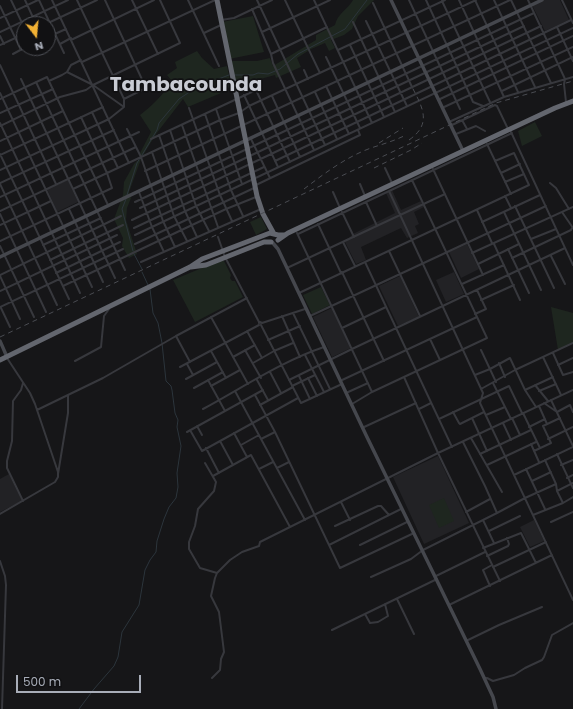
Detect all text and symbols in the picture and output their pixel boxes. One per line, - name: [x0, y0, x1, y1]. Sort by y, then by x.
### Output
- north arrow: [16, 16, 56, 56]
- text: N: [33, 38, 45, 55]
- district label: Tambacounda: [110, 74, 262, 98]
- scale bar: [18, 667, 143, 693]
- text: 500 m: [23, 673, 61, 690]

